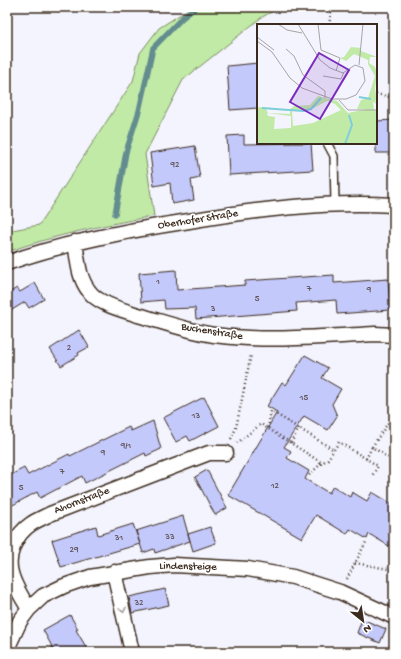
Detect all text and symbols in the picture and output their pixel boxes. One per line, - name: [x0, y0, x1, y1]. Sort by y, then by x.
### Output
- inset map: [257, 24, 377, 144]
- house number: 92: [170, 160, 180, 171]
- street label: Oberhofer Straße: [157, 207, 239, 232]
- house number: 1: [155, 277, 160, 288]
- house number: 7: [306, 284, 312, 295]
- house number: 9: [366, 285, 372, 296]
- house number: 5: [255, 294, 260, 305]
- house number: 3: [210, 304, 216, 315]
- street label: Buchenstraße: [179, 321, 244, 343]
- house number: 2: [67, 343, 72, 354]
- house number: 15: [299, 393, 308, 404]
- house number: 13: [191, 411, 200, 422]
- house number: 9/1: [120, 441, 132, 452]
- house number: 9: [100, 448, 106, 459]
- house number: 7: [59, 467, 65, 478]
- house number: 12: [270, 481, 280, 492]
- house number: 5: [19, 483, 24, 494]
- street label: Ahornstraße: [53, 485, 112, 517]
- house number: 33: [164, 532, 175, 543]
- house number: 31: [114, 533, 124, 544]
- house number: 29: [70, 545, 79, 556]
- street label: Lindensteige: [159, 560, 217, 574]
- house number: 32: [133, 598, 144, 609]
- north arrow: [343, 601, 383, 641]
- one-way arrow: [118, 607, 126, 613]
- text: N: [361, 621, 373, 635]

